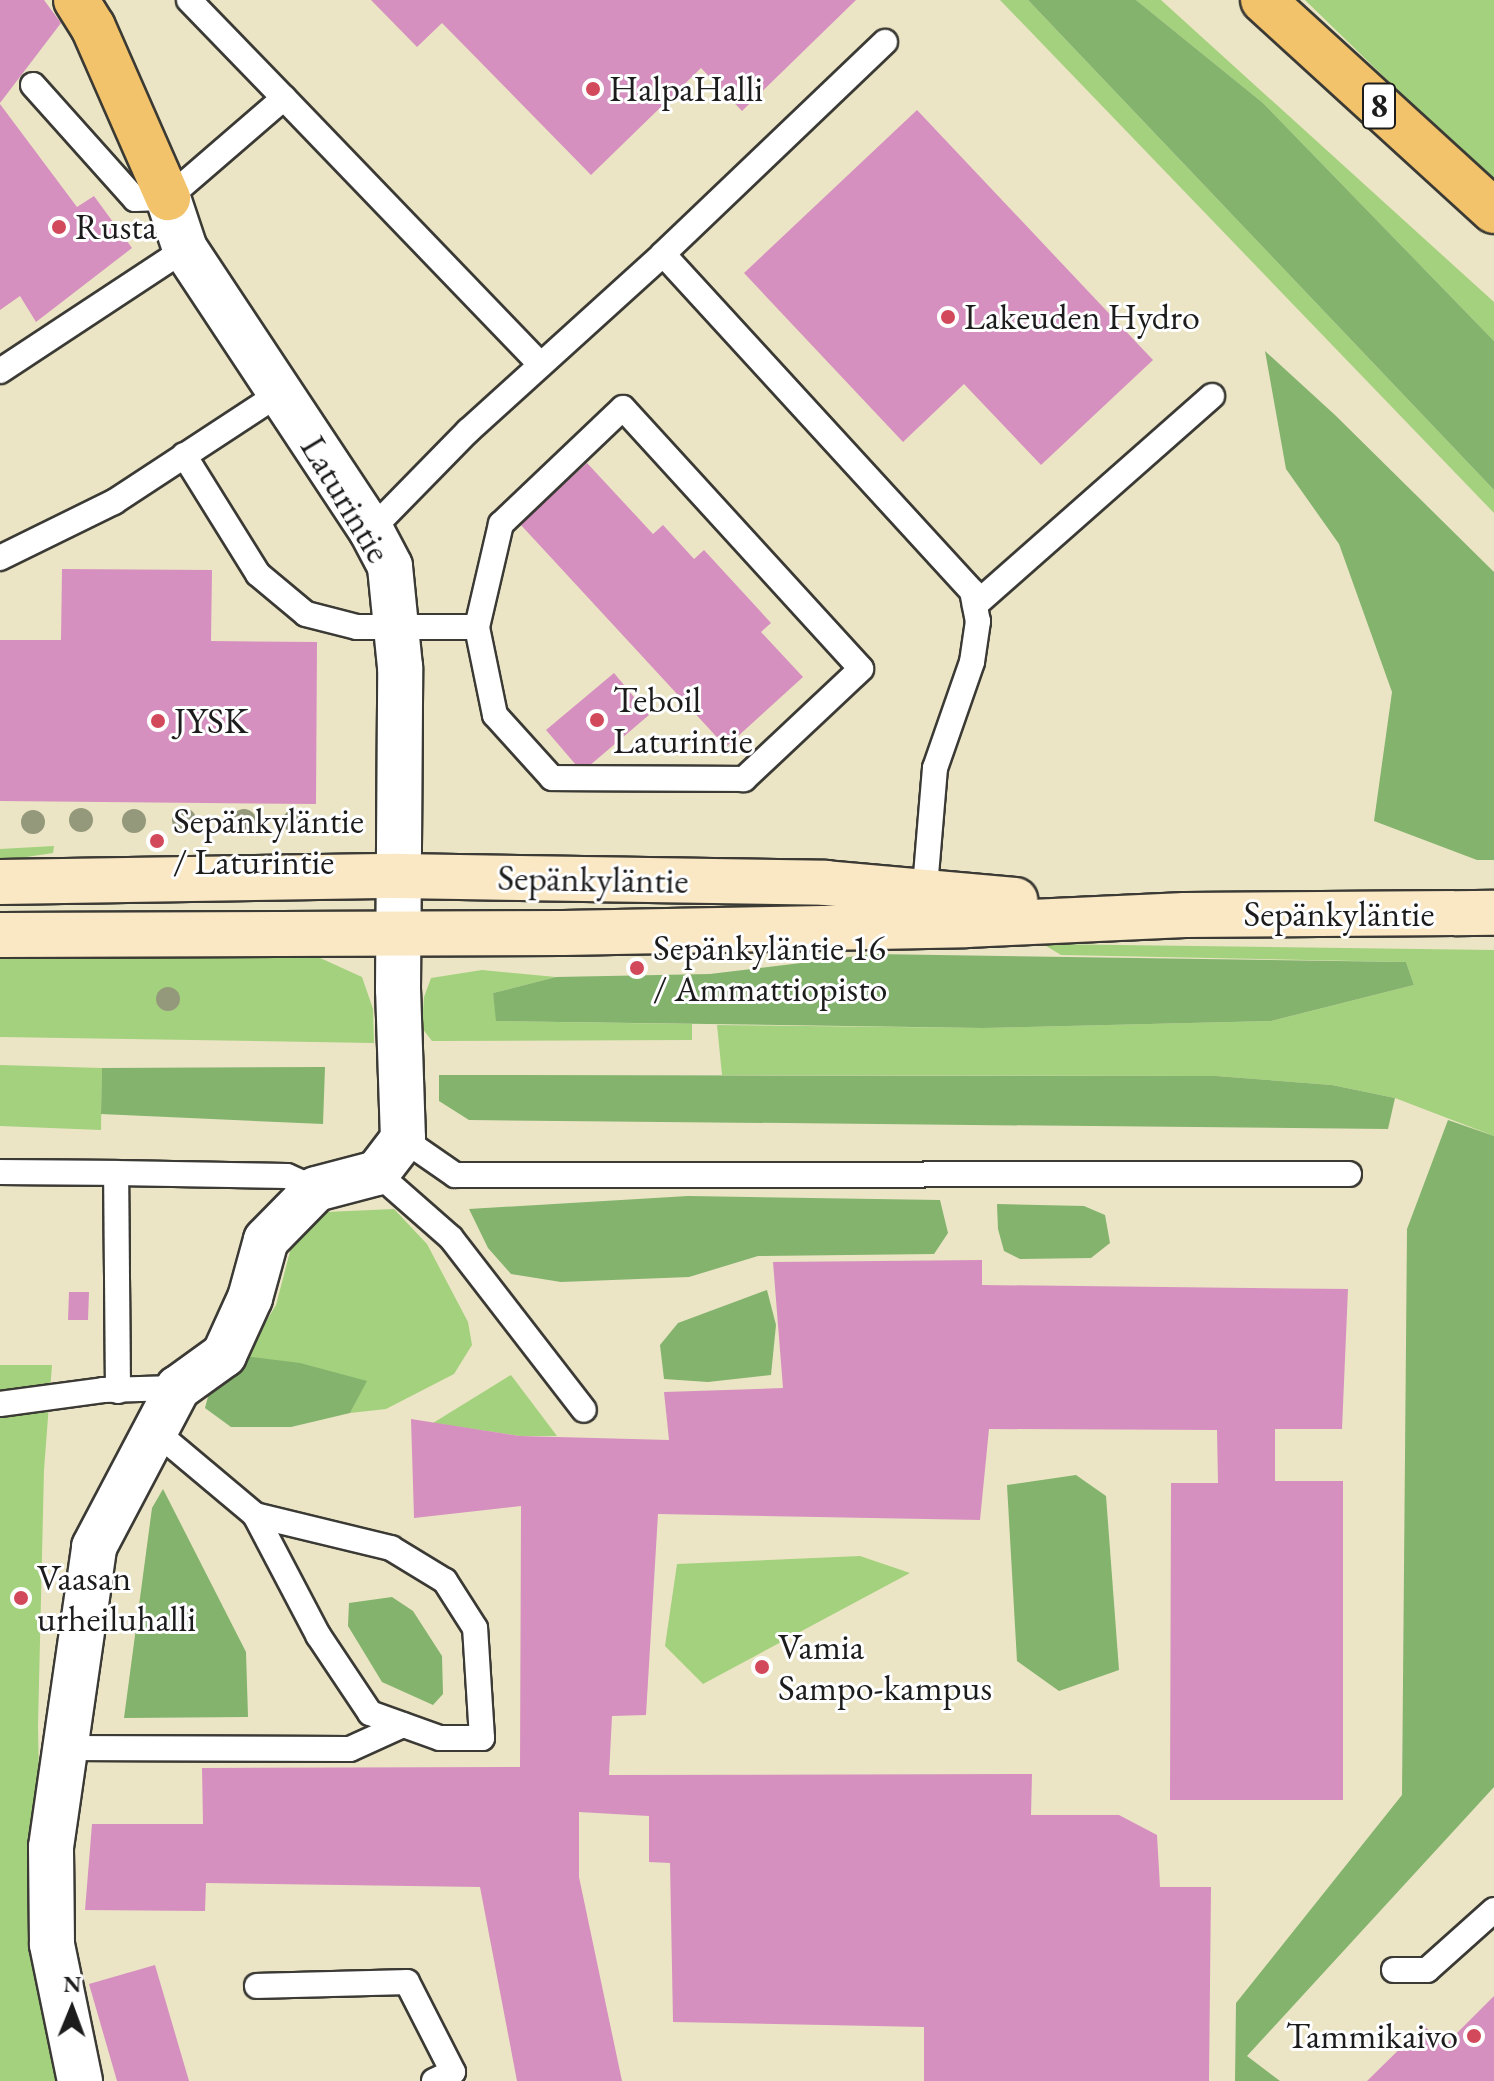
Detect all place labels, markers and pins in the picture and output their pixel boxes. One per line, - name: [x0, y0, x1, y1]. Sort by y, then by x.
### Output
- place label: HalpaHalli: [609, 67, 763, 111]
- marker: HalpaHalli: [584, 80, 602, 98]
- place label: Rusta: [75, 205, 157, 249]
- marker: Rusta: [50, 218, 68, 236]
- place label: Lakeuden Hydro: [964, 295, 1200, 339]
- marker: Lakeuden Hydro: [939, 308, 957, 326]
- place label: Teboil Laturintie: [613, 677, 753, 762]
- place label: JYSK: [174, 699, 248, 743]
- marker: Teboil Laturintie: [588, 711, 606, 729]
- marker: JYSK: [149, 712, 167, 730]
- place label: Sepänkyläntie / Laturintie: [173, 798, 364, 883]
- marker: Sepänkyläntie / Laturintie: [148, 832, 166, 850]
- place label: Sepänkyläntie 16 / Ammattiopisto: [653, 925, 887, 1010]
- marker: Sepänkyläntie 16 / Ammattiopisto: [628, 959, 646, 977]
- place label: Vaasan urheiluhalli: [37, 1555, 196, 1640]
- marker: Vaasan urheiluhalli: [12, 1589, 30, 1607]
- place label: Vamia Sampo-kampus: [778, 1624, 992, 1709]
- marker: Vamia Sampo-kampus: [753, 1658, 771, 1676]
- place label: Tammikaivo: [1286, 2014, 1458, 2058]
- marker: Tammikaivo: [1465, 2027, 1483, 2045]

